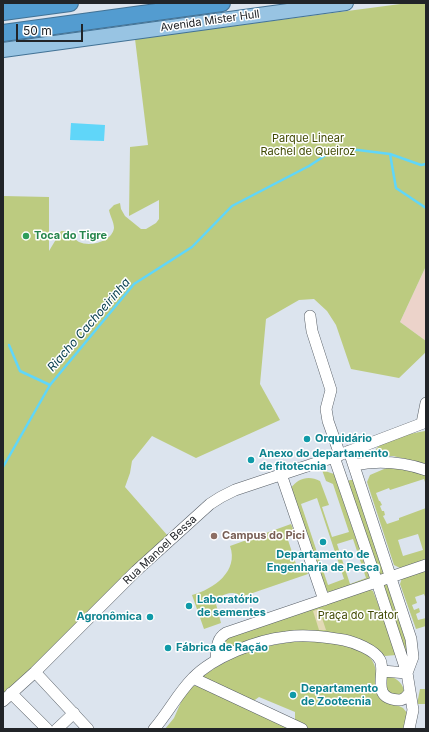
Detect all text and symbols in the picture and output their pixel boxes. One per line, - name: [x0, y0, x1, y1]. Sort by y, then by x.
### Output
- street label: Avenida Mister Hull: [160, 8, 260, 34]
- scale bar: [18, 16, 85, 42]
- text: 50 m: [23, 23, 52, 38]
- park label: Parque Linear Rachel de Queiroz: [261, 132, 355, 158]
- place label: Toca do Tigre: [34, 229, 107, 243]
- marker: Toca do Tigre: [21, 231, 31, 241]
- water label: Riacho Cachoeirinha: [45, 275, 133, 375]
- place label: Orquidário: [315, 432, 372, 446]
- marker: Orquidário: [302, 434, 312, 444]
- place label: Anexo do departamento de fitotecnia: [259, 447, 388, 473]
- marker: Anexo do departamento de fitotecnia: [246, 455, 256, 465]
- street label: Rua Manoel Bessa: [121, 513, 199, 587]
- place label: Campus do Pici: [222, 529, 305, 543]
- marker: Campus do Pici: [209, 531, 219, 541]
- marker: Departamento de Engenharia de Pesca: [318, 537, 328, 547]
- place label: Departamento de Engenharia de Pesca: [267, 548, 379, 574]
- place label: Laboratório de sementes: [197, 593, 266, 619]
- marker: Laboratório de sementes: [184, 601, 194, 611]
- park label: Praça do Trator: [318, 609, 398, 623]
- place label: Agronômica: [77, 610, 142, 624]
- marker: Agronômica: [145, 612, 155, 622]
- place label: Fábrica de Ração: [176, 641, 268, 655]
- marker: Fábrica de Ração: [163, 643, 173, 653]
- place label: Departamento de Zootecnia: [301, 682, 378, 708]
- marker: Departamento de Zootecnia: [288, 690, 298, 700]

